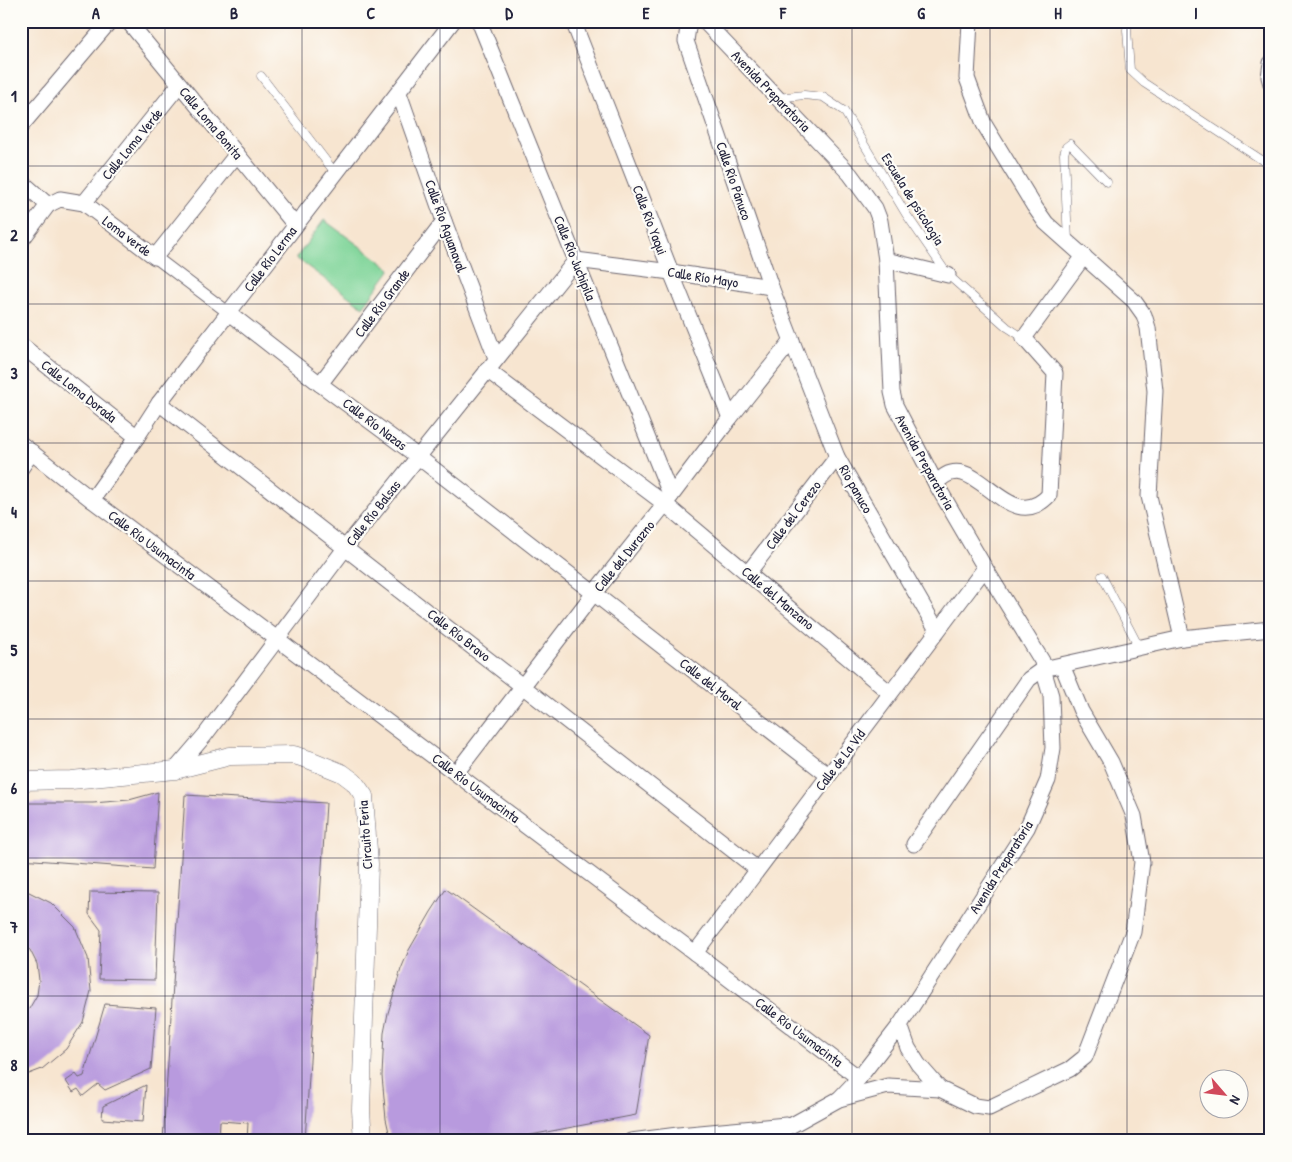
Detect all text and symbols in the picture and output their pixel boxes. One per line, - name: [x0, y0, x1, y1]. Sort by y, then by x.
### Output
- text: A: [92, 2, 100, 24]
- text: B: [230, 2, 238, 24]
- text: C: [367, 2, 376, 24]
- text: D: [505, 2, 513, 24]
- text: E: [642, 2, 650, 24]
- text: F: [779, 2, 787, 24]
- text: G: [917, 2, 925, 24]
- text: H: [1054, 2, 1062, 24]
- text: I: [1194, 2, 1198, 24]
- street label: Avenida Preparatoria: [727, 46, 815, 136]
- street label: Calle Loma Bonita: [175, 82, 248, 163]
- text: 1: [11, 85, 17, 107]
- street label: Calle Loma Verde: [97, 104, 167, 183]
- street label: Calle Río Pánuco: [712, 139, 757, 223]
- street label: Escuela de psicologia: [877, 149, 949, 249]
- street label: Calle Río Aguanaval: [420, 177, 472, 275]
- street label: Calle Río Yaqui: [628, 182, 672, 258]
- street label: Loma verde: [99, 211, 156, 260]
- street label: Calle Río Juchipila: [549, 213, 601, 304]
- street label: Calle Río Lerma: [239, 222, 301, 295]
- text: 2: [10, 224, 18, 246]
- street label: Calle Río Mayo: [666, 262, 740, 293]
- street label: Calle Río Grande: [350, 264, 414, 341]
- street label: Calle Loma Dorada: [38, 355, 121, 426]
- text: 3: [10, 362, 18, 384]
- street label: Calle Río Nazas: [339, 393, 411, 454]
- street label: Avenida Preparatoria: [891, 411, 960, 514]
- street label: Rio panuco: [834, 461, 878, 517]
- street label: Calle Río Balsas: [341, 476, 404, 550]
- street label: Calle del Cerezo: [760, 476, 825, 553]
- text: 4: [11, 501, 17, 523]
- street label: Calle Río Usumacinta: [105, 505, 200, 584]
- street label: Calle del Durazno: [589, 516, 659, 595]
- street label: Calle del Manzano: [738, 562, 819, 634]
- street label: Calle Río Bravo: [424, 604, 495, 666]
- text: 5: [11, 639, 18, 661]
- street label: Calle del Moral: [676, 653, 747, 714]
- street label: Calle de La Vid: [810, 725, 869, 794]
- street label: Calle Río Usumacinta: [429, 748, 524, 827]
- text: 6: [11, 777, 18, 799]
- street label: Circuito Feria: [353, 800, 376, 870]
- street label: Avenida Preparatoria: [964, 816, 1038, 917]
- text: 7: [9, 916, 18, 938]
- street label: Calle Río Usumacinta: [752, 992, 847, 1071]
- text: 8: [11, 1054, 18, 1076]
- north arrow: [1200, 1070, 1250, 1120]
- text: N: [1226, 1093, 1246, 1109]

